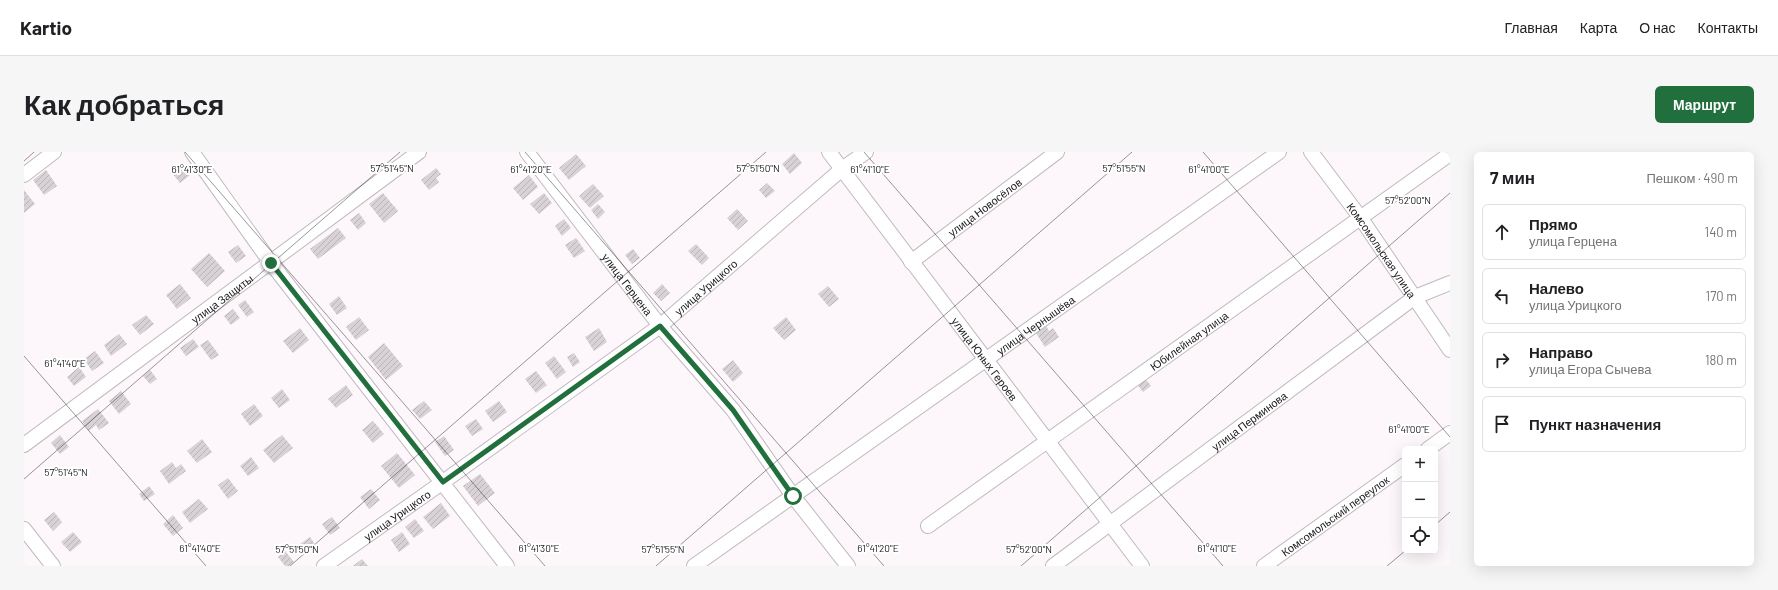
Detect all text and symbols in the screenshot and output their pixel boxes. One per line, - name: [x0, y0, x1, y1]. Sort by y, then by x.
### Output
- text: Kartio: [20, 16, 72, 39]
- text: Главная: [1505, 19, 1558, 36]
- text: Карта: [1580, 19, 1617, 36]
- text: О нас: [1639, 19, 1676, 36]
- text: Контакты: [1698, 19, 1758, 36]
- button: Маршрут: [1655, 86, 1754, 123]
- text: Как добраться: [24, 87, 224, 121]
- text: 57°51'45"N: [370, 162, 414, 174]
- text: 57°51'50"N: [736, 162, 780, 174]
- text: 57°51'55"N: [1102, 162, 1146, 174]
- text: 61°41'30"E: [171, 163, 213, 175]
- text: 61°41'20"E: [510, 163, 552, 175]
- text: 61°41'10"E: [850, 163, 890, 175]
- text: 61°41'00"E: [1188, 163, 1230, 175]
- text: 7 мин: [1490, 167, 1535, 187]
- text: Пешком · 490 m: [1646, 170, 1738, 186]
- street label: улица Новосёлов: [945, 175, 1024, 238]
- text: 57°52'00"N: [1385, 194, 1431, 206]
- street label: Комсомольская улица: [1345, 200, 1420, 301]
- text: Прямо: [1529, 215, 1578, 233]
- icon: ahead: [1491, 221, 1513, 243]
- text: 140 m: [1705, 224, 1737, 240]
- text: улица Герцена: [1529, 233, 1617, 249]
- street label: улица Герцена: [600, 250, 656, 318]
- route end: [262, 254, 280, 272]
- street label: улица Урицкого: [672, 256, 739, 317]
- street label: улица Защиты: [188, 271, 255, 326]
- text: Налево: [1529, 279, 1584, 297]
- icon: left: [1491, 285, 1513, 307]
- text: 170 m: [1706, 288, 1737, 304]
- street label: улица Чернышёва: [994, 292, 1078, 357]
- text: улица Урицкого: [1529, 297, 1622, 313]
- street label: Юбилейная улица: [1147, 308, 1231, 373]
- street label: улица Юных Героев: [950, 314, 1021, 403]
- text: Направо: [1529, 343, 1593, 361]
- icon: right: [1491, 349, 1513, 371]
- text: 180 m: [1705, 352, 1737, 368]
- text: 61°41'40"E: [44, 357, 86, 369]
- text: улица Егора Сычева: [1529, 361, 1651, 377]
- street label: улица Перминова: [1209, 388, 1290, 453]
- icon: arrive: [1491, 413, 1513, 435]
- text: Пункт назначения: [1529, 415, 1661, 433]
- text: 61°41'00"E: [1388, 423, 1430, 435]
- map controls: [1402, 446, 1438, 554]
- button: +: [1402, 446, 1438, 482]
- text: 57°51'45"N: [44, 466, 88, 478]
- street label: Комсомольский переулок: [1278, 472, 1391, 558]
- button: −: [1402, 482, 1438, 518]
- street label: улица Урицкого: [361, 487, 433, 543]
- route start: [784, 487, 802, 505]
- button: locate: [1402, 518, 1438, 554]
- text: 61°41'40"E: [179, 542, 221, 554]
- text: 61°41'30"E: [518, 542, 560, 554]
- text: 61°41'20"E: [857, 542, 899, 554]
- text: 61°41'10"E: [1197, 542, 1237, 554]
- text: 57°51'50"N: [275, 543, 319, 555]
- text: 57°51'55"N: [641, 543, 685, 555]
- text: 57°52'00"N: [1006, 543, 1052, 555]

